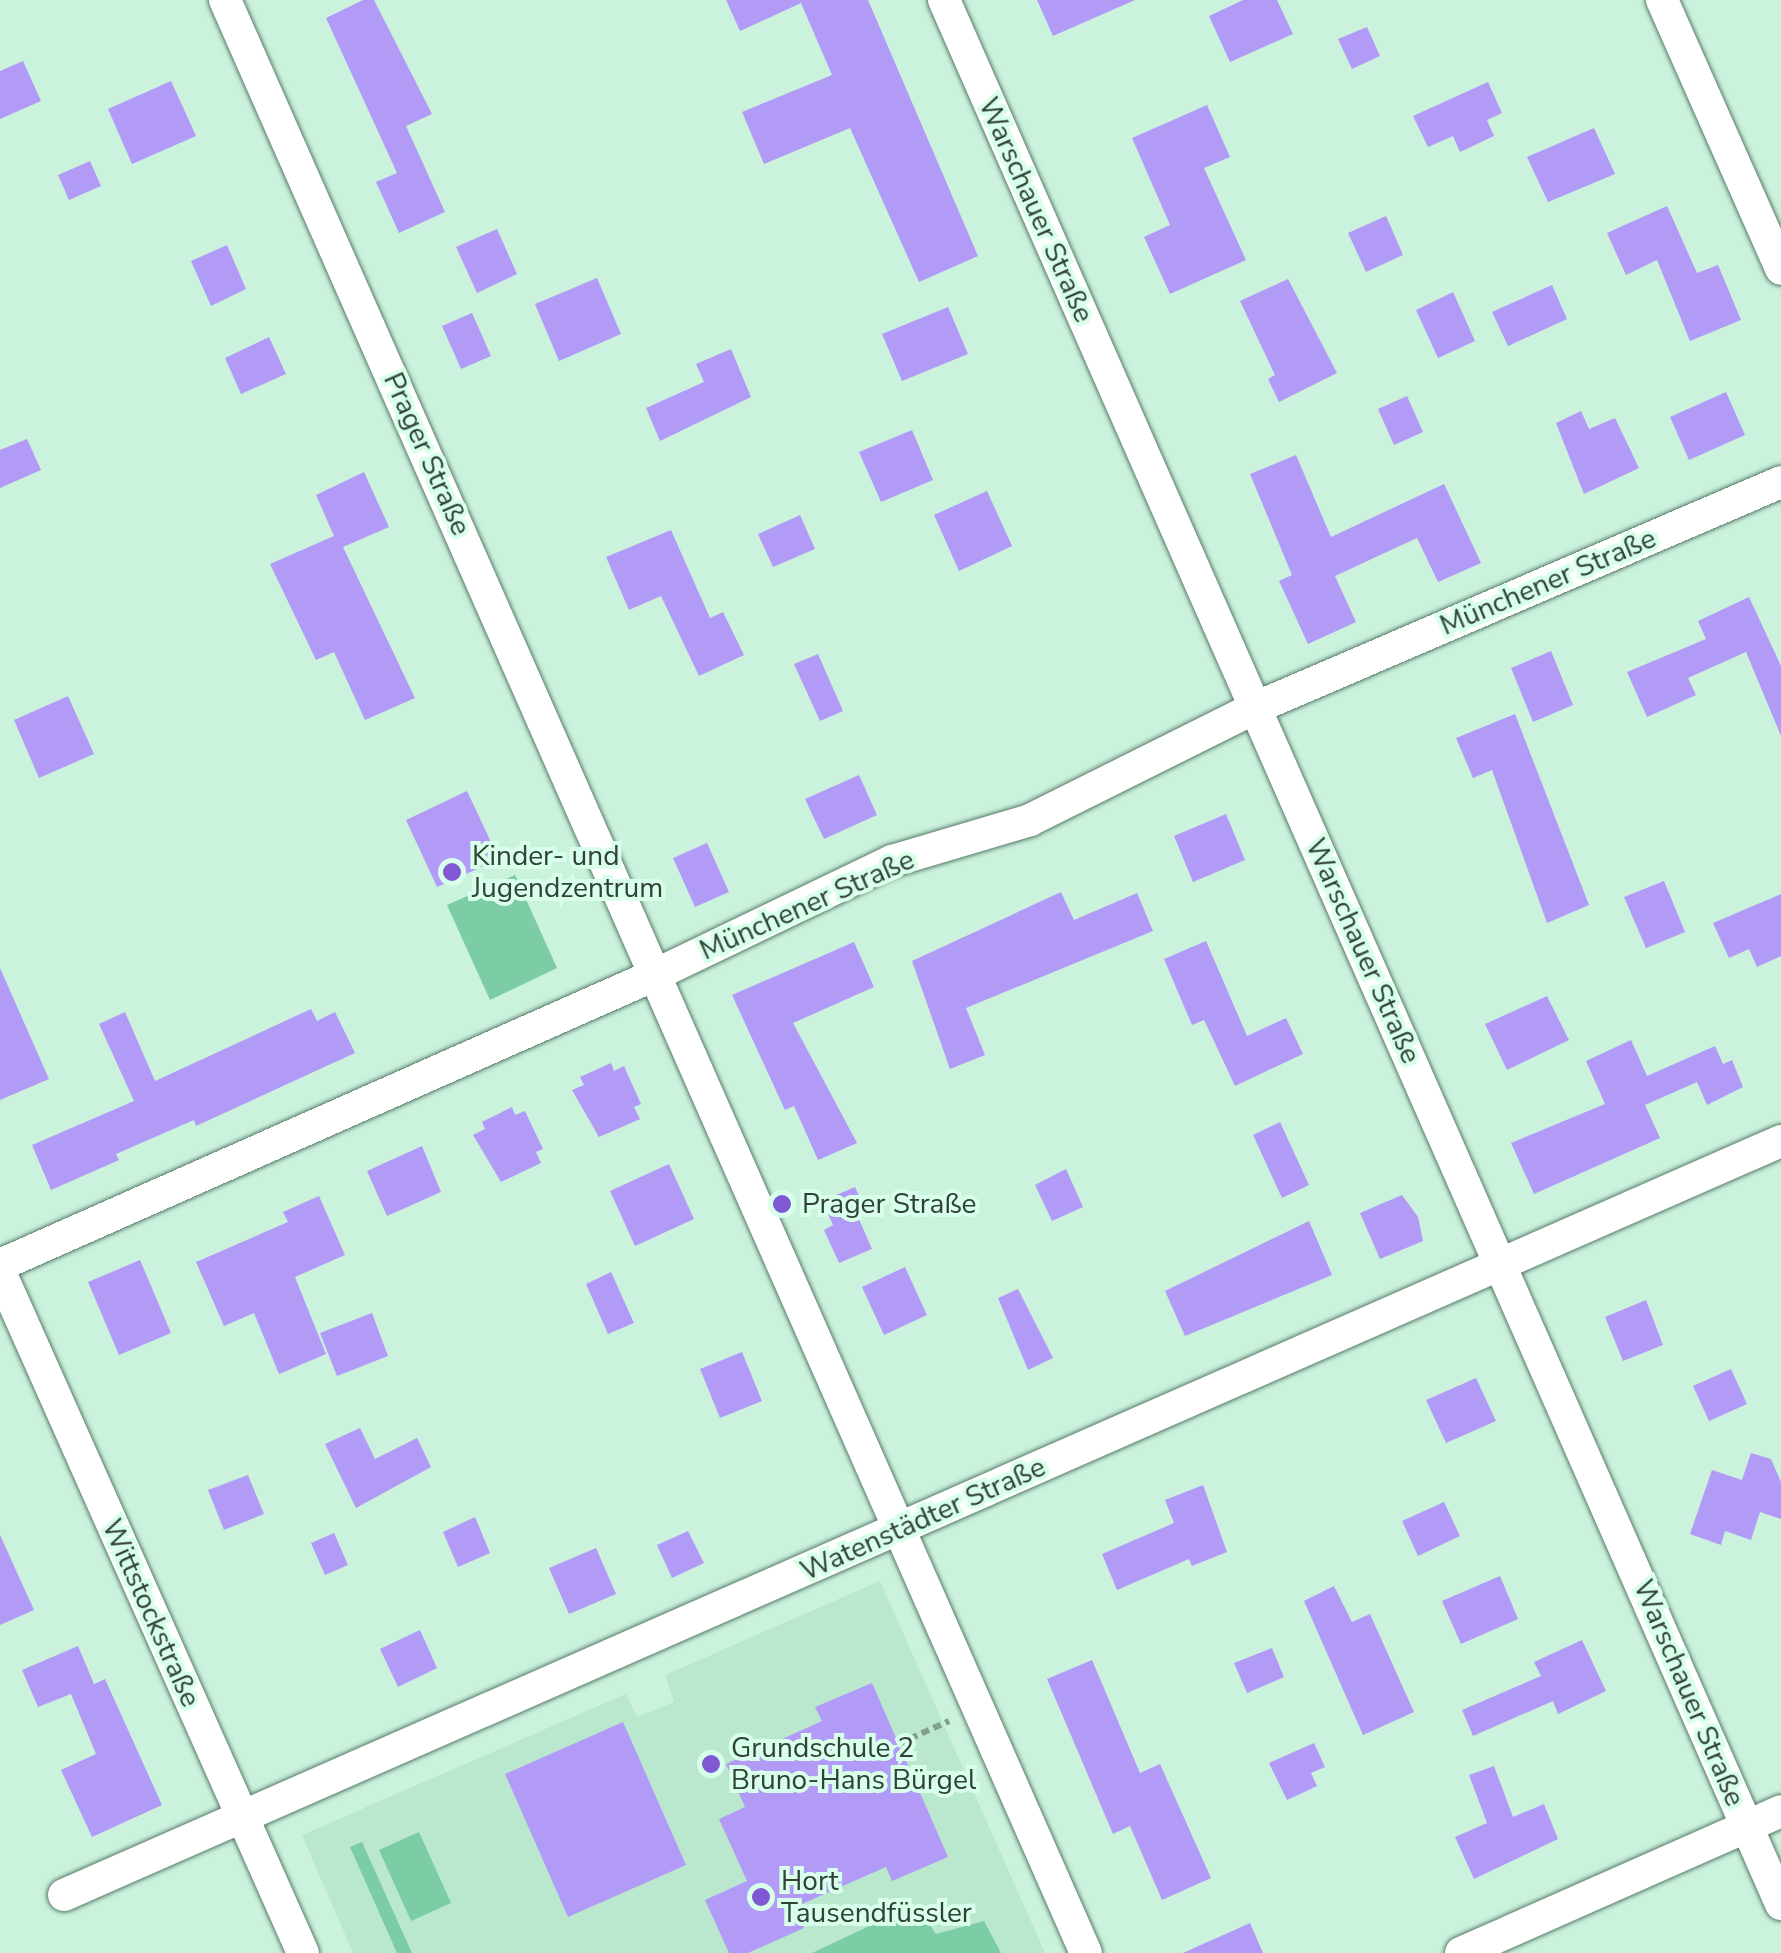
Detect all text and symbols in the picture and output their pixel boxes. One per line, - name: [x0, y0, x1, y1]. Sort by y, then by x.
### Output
- street label: Warschauer Straße: [971, 92, 1101, 328]
- street label: Prager Straße: [376, 367, 478, 541]
- street label: Münchener Straße: [1435, 521, 1661, 643]
- street label: Warschauer Straße: [1298, 833, 1428, 1069]
- place label: Kinder- und Jugendzentrum: [472, 839, 663, 905]
- street label: Münchener Straße: [695, 843, 919, 967]
- marker: Kinder- und Jugendzentrum: [441, 861, 463, 883]
- place label: Prager Straße: [802, 1187, 977, 1221]
- marker: Prager Straße: [771, 1193, 793, 1215]
- street label: Watenstädter Straße: [795, 1450, 1051, 1588]
- street label: Wittstockstraße: [95, 1514, 207, 1712]
- street label: Warschauer Straße: [1626, 1575, 1752, 1811]
- place label: Grundschule 2 Bruno-Hans Bürgel: [731, 1731, 976, 1797]
- marker: Grundschule 2 Bruno-Hans Bürgel: [700, 1753, 722, 1775]
- place label: Hort Tausendfüssler: [781, 1864, 972, 1930]
- marker: Hort Tausendfüssler: [750, 1886, 772, 1908]

